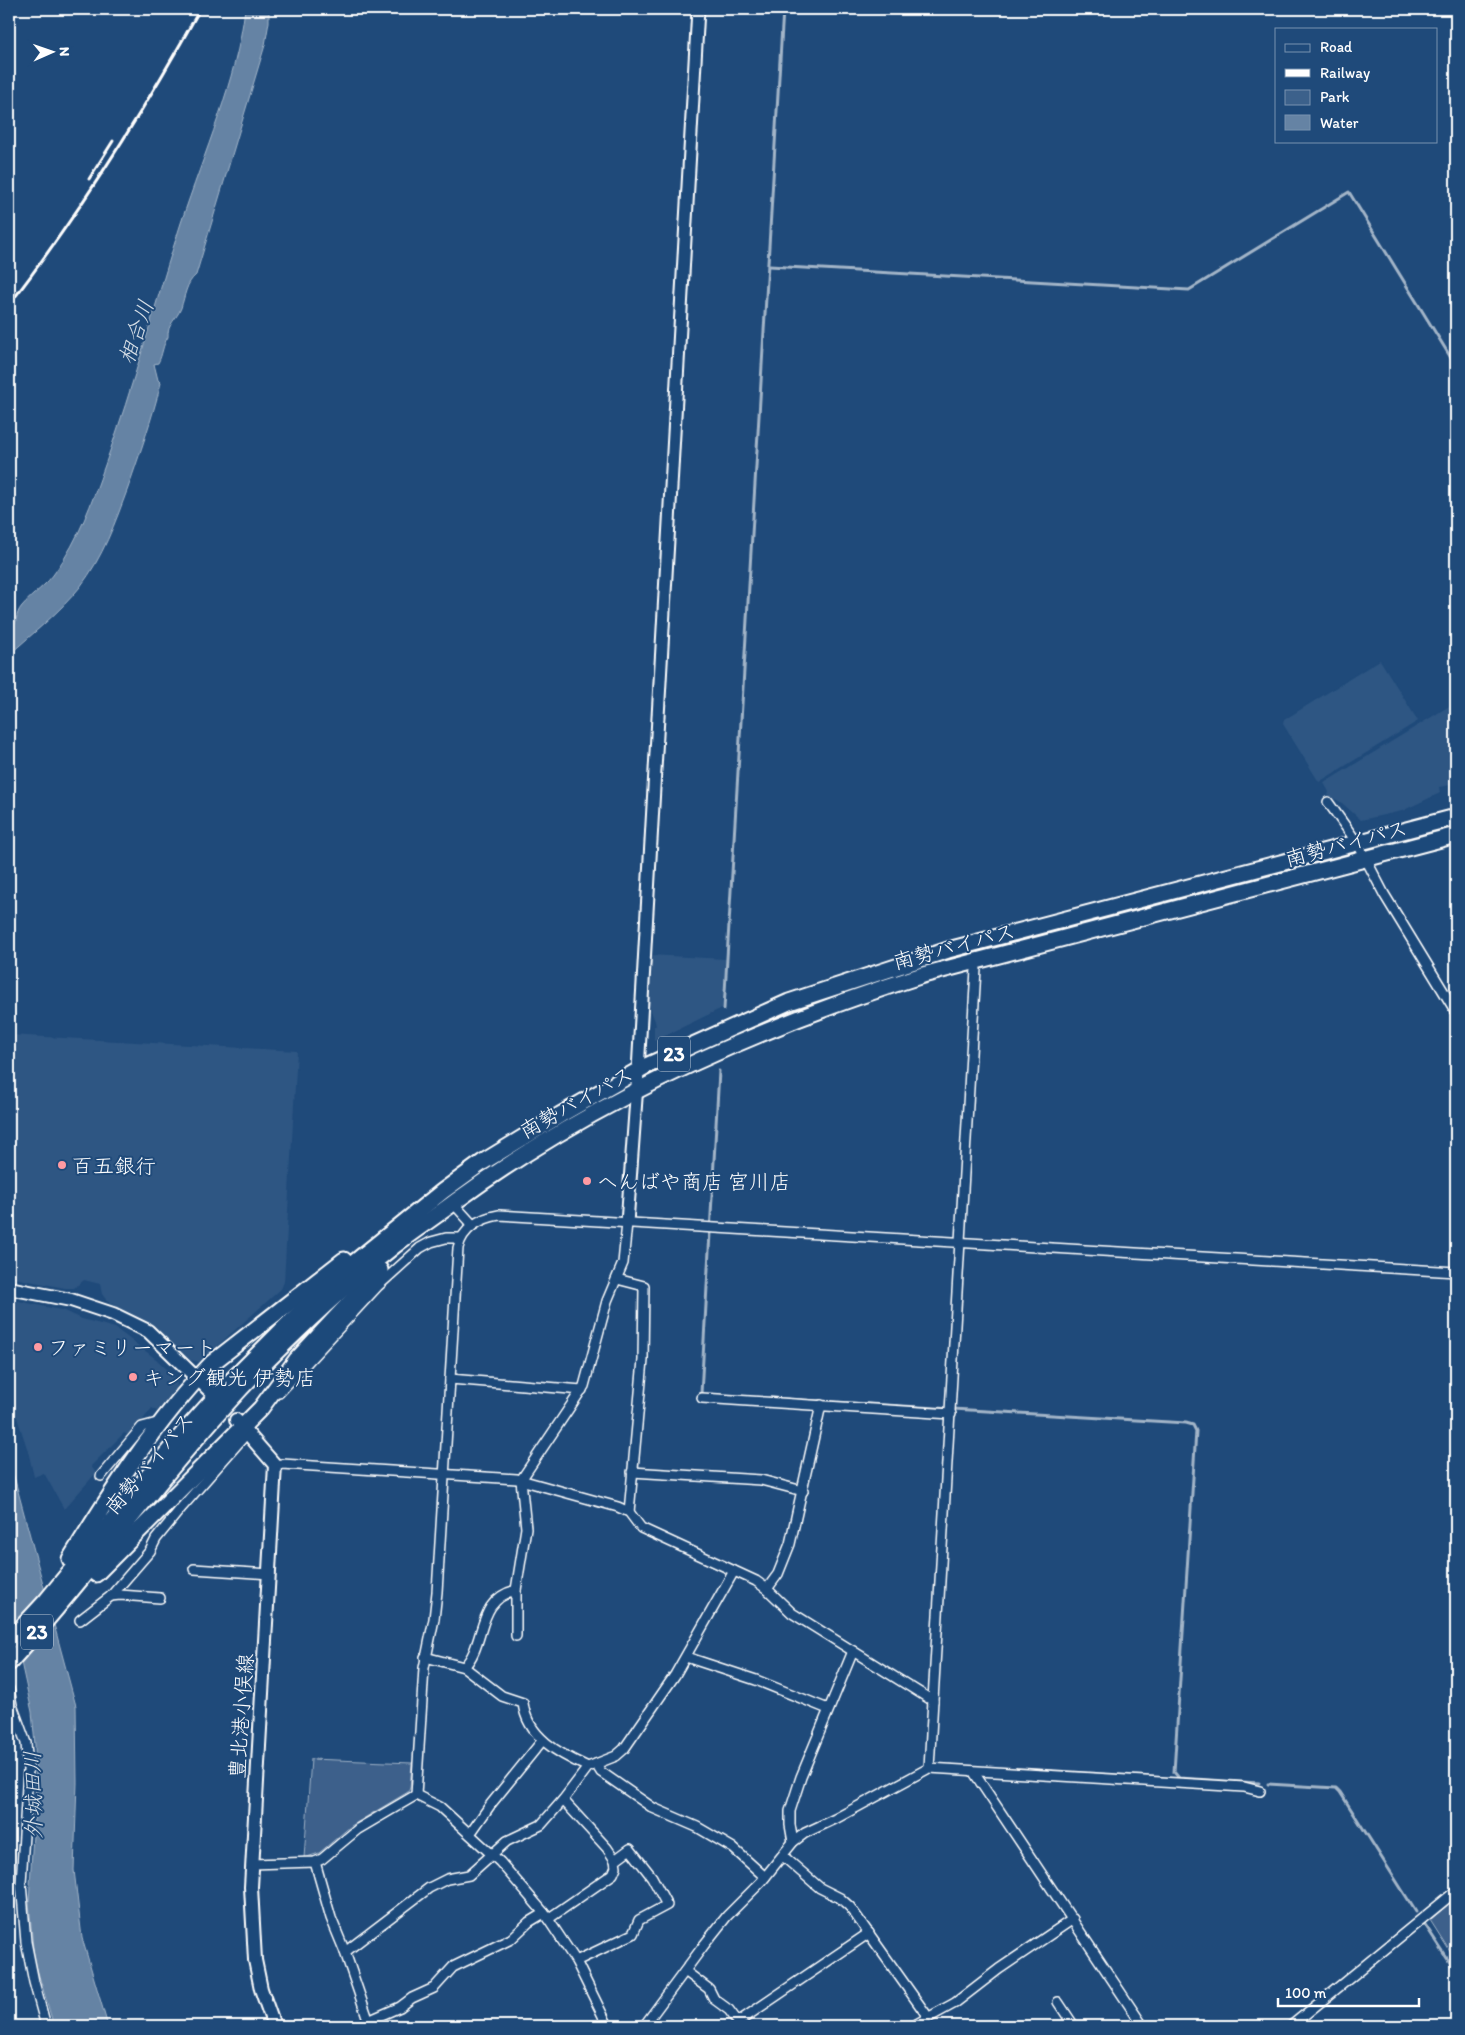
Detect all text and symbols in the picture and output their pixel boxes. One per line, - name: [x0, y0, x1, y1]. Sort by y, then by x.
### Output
- north arrow: [28, 28, 78, 78]
- legend: [1275, 28, 1438, 142]
- text: Road: [1320, 38, 1353, 56]
- text: N: [56, 47, 73, 57]
- text: Railway: [1320, 64, 1370, 82]
- text: Park: [1320, 88, 1350, 106]
- text: Water: [1320, 114, 1359, 132]
- water label: 相合川: [112, 296, 160, 368]
- street label: 南勢バイパス: [1282, 815, 1410, 871]
- street label: 南勢バイパス: [890, 918, 1018, 974]
- road number: 23: [658, 1036, 690, 1072]
- street label: 南勢バイパス: [515, 1061, 637, 1143]
- place label: 百五銀行: [72, 1153, 156, 1178]
- marker: 百五銀行: [56, 1159, 68, 1171]
- place label: へんばや商店 宮川店: [597, 1169, 791, 1194]
- marker: へんばや商店 宮川店: [581, 1175, 593, 1187]
- place label: ファミリーマート: [48, 1335, 216, 1360]
- marker: ファミリーマート: [32, 1341, 44, 1353]
- place label: キング観光 伊勢店: [143, 1365, 316, 1390]
- marker: キング観光 伊勢店: [127, 1371, 139, 1383]
- street label: 南勢バイパス: [99, 1407, 199, 1519]
- road number: 23: [21, 1614, 53, 1650]
- street label: 豊北港小俣線: [224, 1652, 258, 1780]
- water label: 外城田川: [19, 1751, 47, 1839]
- scale bar: [1278, 1975, 1419, 2007]
- text: 100 m: [1285, 1984, 1327, 2002]

